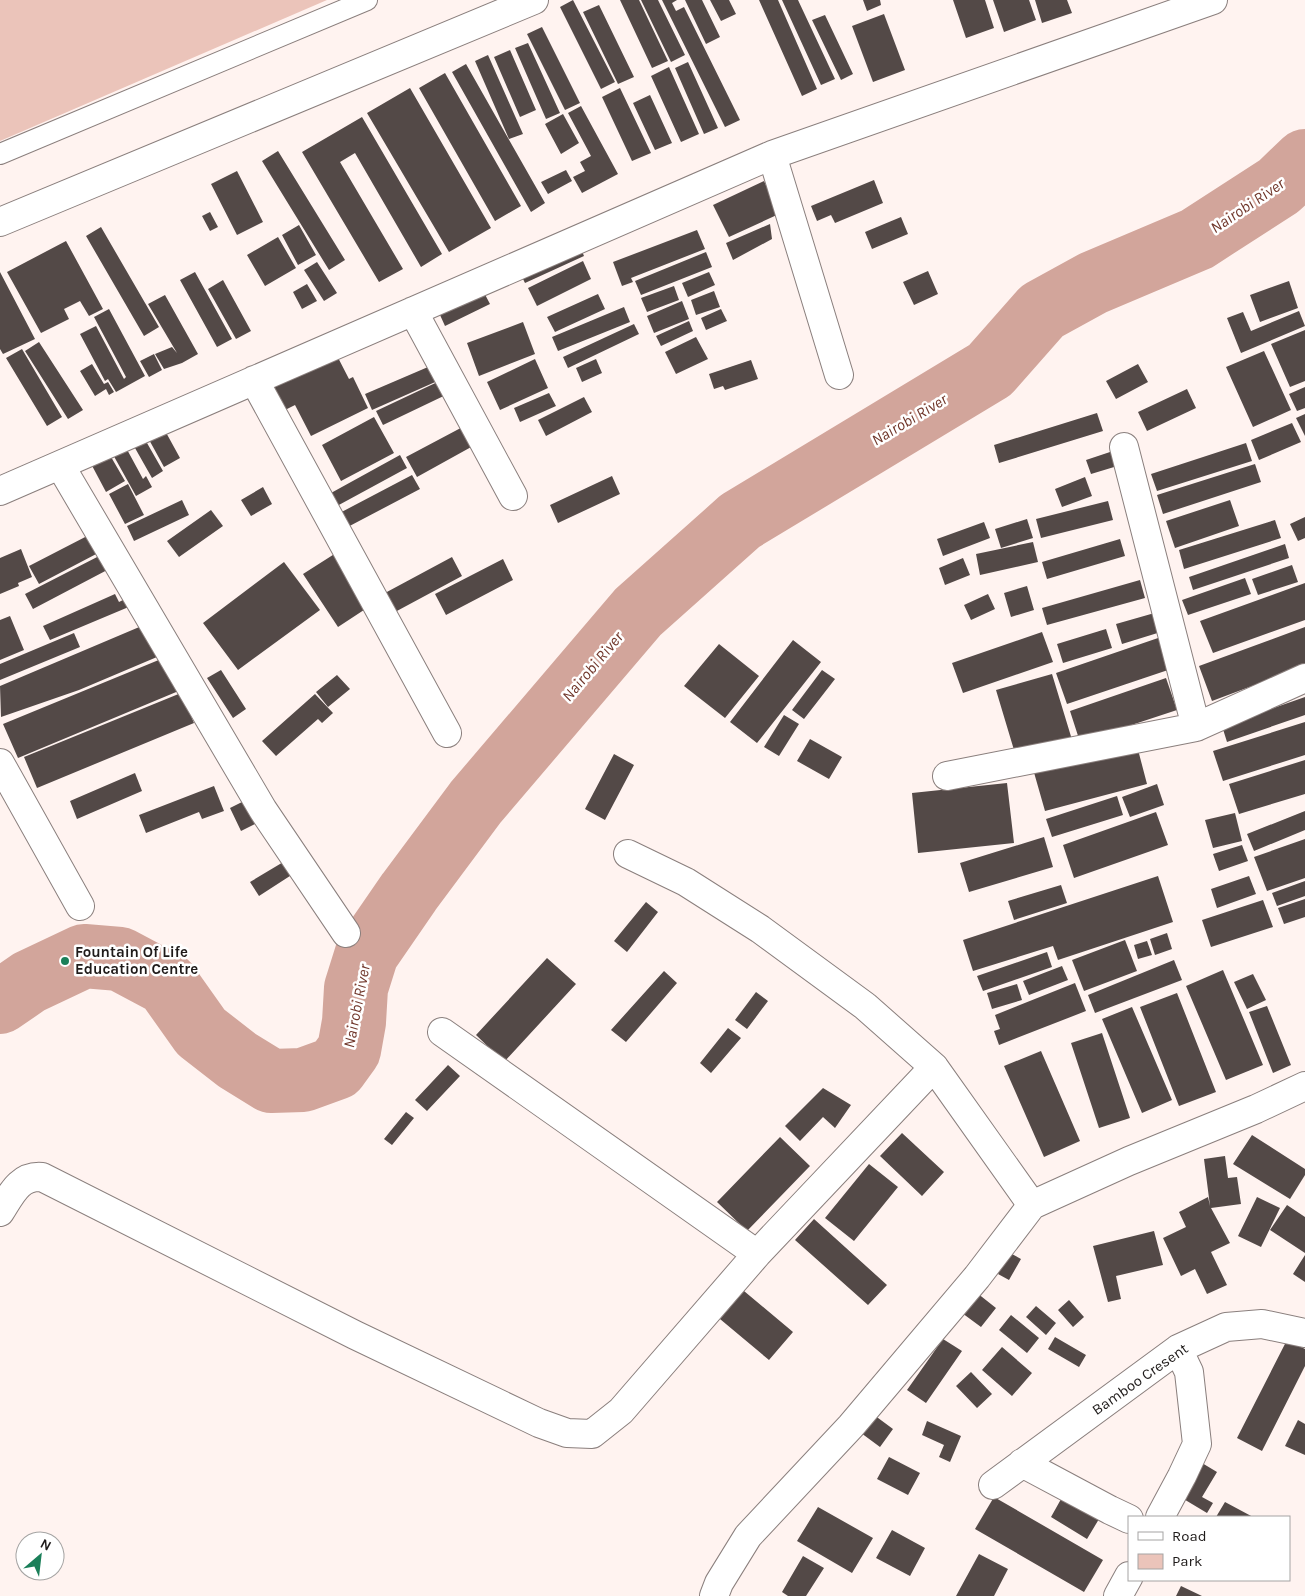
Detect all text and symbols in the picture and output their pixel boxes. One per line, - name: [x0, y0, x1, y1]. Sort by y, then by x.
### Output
- water label: Nairobi River: [1207, 173, 1288, 237]
- water label: Nairobi River: [868, 389, 951, 449]
- water label: Nairobi River: [558, 627, 627, 705]
- place label: Fountain Of Life Education Centre: [75, 943, 198, 978]
- marker: Fountain Of Life Education Centre: [59, 955, 71, 967]
- water label: Nairobi River: [339, 962, 374, 1050]
- street label: Bamboo Cresent: [1089, 1339, 1192, 1419]
- legend: [1128, 1516, 1290, 1581]
- text: Road: [1172, 1527, 1207, 1545]
- north arrow: [15, 1531, 65, 1581]
- text: N: [37, 1535, 54, 1555]
- text: Park: [1172, 1552, 1202, 1570]

